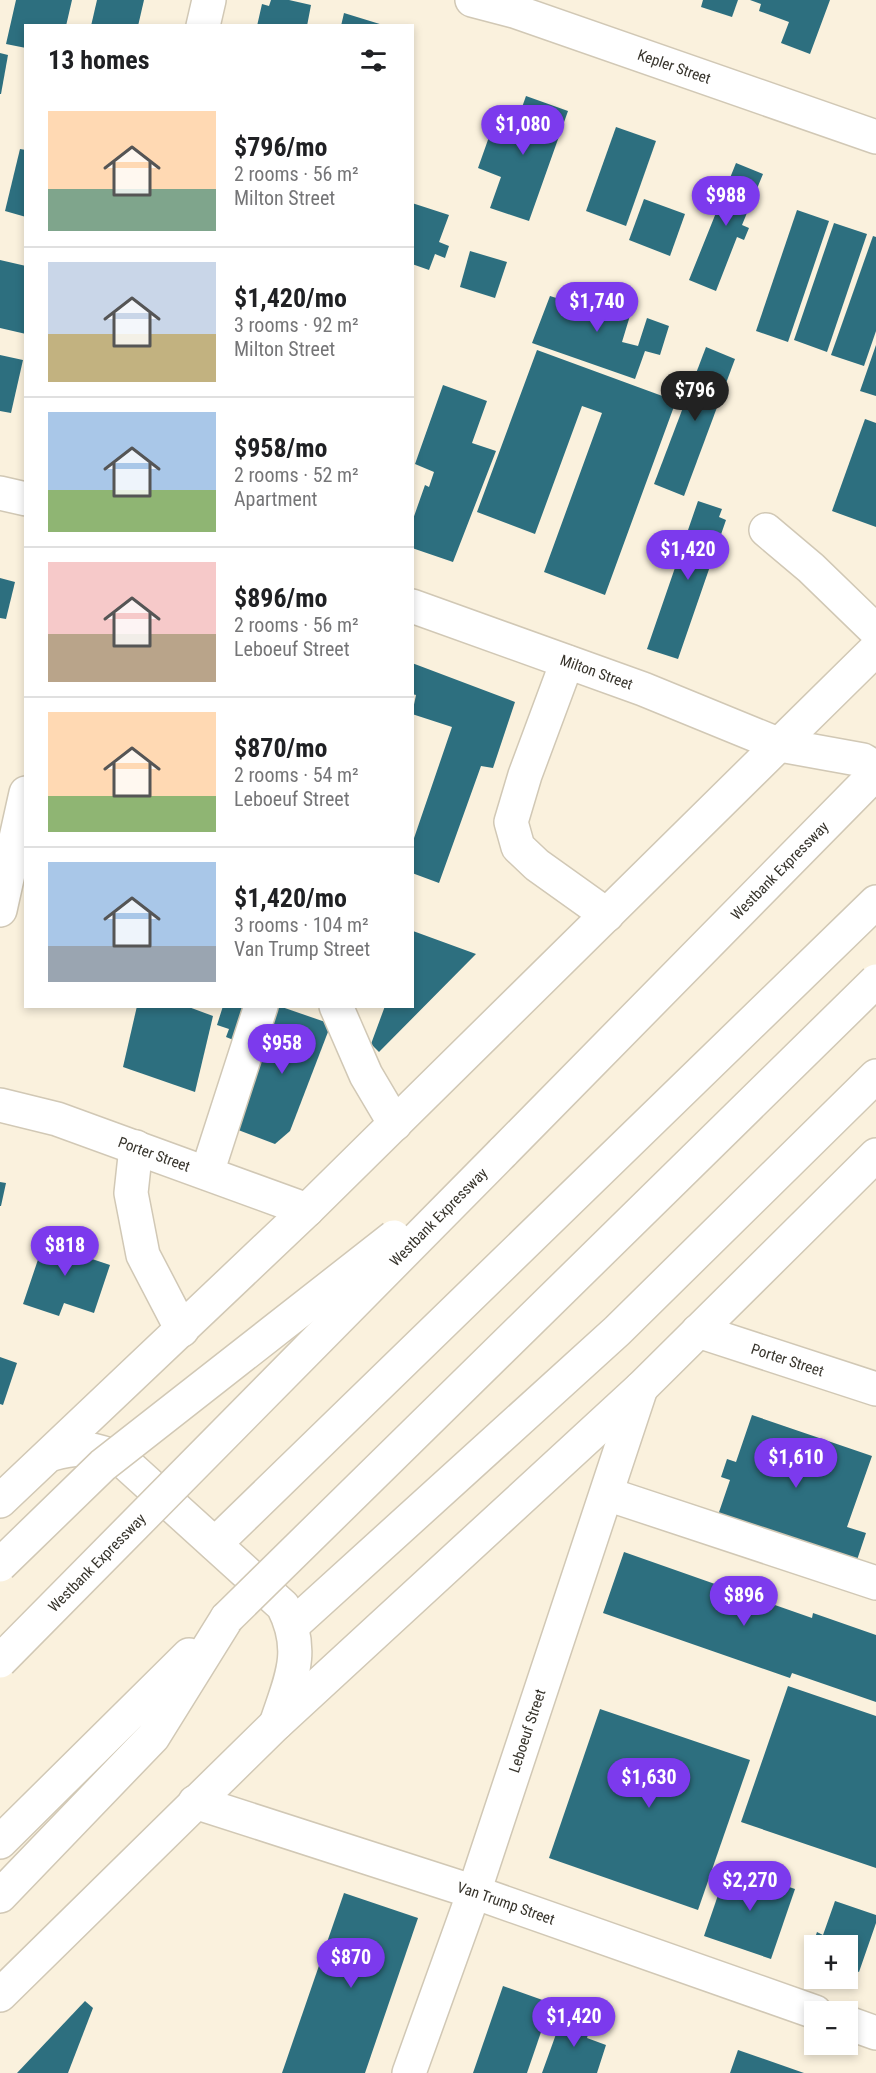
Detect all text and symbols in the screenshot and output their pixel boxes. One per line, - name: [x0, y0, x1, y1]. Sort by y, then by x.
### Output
- icon: filters: [357, 44, 390, 77]
- text: 13 homes: [48, 45, 150, 75]
- street label: Kepler Street: [635, 46, 713, 88]
- pin: $1,080: [474, 105, 572, 156]
- text: $1,080: [495, 112, 551, 136]
- text: $796/mo: [234, 132, 327, 162]
- icon: home: [96, 135, 168, 207]
- text: 2 rooms · 56 m²: [234, 162, 359, 186]
- pin: $988: [690, 176, 762, 227]
- text: $988: [706, 183, 746, 207]
- text: Milton Street: [234, 186, 335, 210]
- pin: $1,740: [548, 282, 646, 333]
- text: $1,420/mo: [234, 283, 347, 313]
- icon: home: [96, 286, 168, 358]
- text: $1,740: [569, 289, 625, 313]
- text: 3 rooms · 92 m²: [234, 313, 359, 337]
- text: Milton Street: [234, 337, 335, 361]
- pin: $796: [659, 371, 731, 422]
- text: $796: [675, 378, 715, 402]
- text: $958/mo: [234, 433, 327, 463]
- icon: home: [96, 436, 168, 508]
- text: 2 rooms · 52 m²: [234, 463, 359, 487]
- text: Apartment: [234, 487, 318, 511]
- pin: $1,420: [639, 530, 737, 581]
- text: $1,420: [660, 537, 716, 561]
- text: $896/mo: [234, 583, 327, 613]
- icon: home: [96, 586, 168, 658]
- text: 2 rooms · 56 m²: [234, 613, 359, 637]
- text: Leboeuf Street: [234, 637, 350, 661]
- street label: Milton Street: [558, 651, 635, 694]
- text: $870/mo: [234, 733, 327, 763]
- icon: home: [96, 736, 168, 808]
- text: 2 rooms · 54 m²: [234, 763, 359, 787]
- text: Leboeuf Street: [234, 787, 350, 811]
- street label: Westbank Expressway: [727, 818, 832, 924]
- text: $1,420/mo: [234, 883, 347, 913]
- icon: home: [96, 886, 168, 958]
- text: 3 rooms · 104 m²: [234, 913, 369, 937]
- text: Van Trump Street: [234, 937, 370, 961]
- pin: $958: [246, 1024, 318, 1075]
- text: $958: [262, 1031, 302, 1055]
- street label: Porter Street: [116, 1133, 193, 1176]
- street label: Westbank Expressway: [386, 1164, 491, 1270]
- pin: $818: [29, 1226, 101, 1277]
- text: $818: [45, 1233, 85, 1257]
- street label: Porter Street: [749, 1340, 826, 1380]
- pin: $1,610: [747, 1438, 845, 1489]
- text: $1,610: [768, 1445, 824, 1469]
- street label: Westbank Expressway: [44, 1510, 150, 1616]
- pin: $896: [708, 1576, 780, 1627]
- text: $896: [724, 1583, 764, 1607]
- street label: Leboeuf Street: [505, 1687, 550, 1775]
- pin: $1,630: [600, 1758, 698, 1809]
- text: $1,630: [621, 1765, 677, 1789]
- pin: $2,270: [701, 1861, 799, 1912]
- text: $2,270: [722, 1868, 778, 1892]
- street label: Van Trump Street: [455, 1878, 557, 1929]
- map controls: [804, 1935, 858, 2055]
- button: +: [804, 1935, 858, 1989]
- pin: $870: [315, 1938, 387, 1989]
- text: $870: [331, 1945, 371, 1969]
- pin: $1,420: [525, 1997, 623, 2048]
- button: −: [804, 2001, 858, 2055]
- text: $1,420: [546, 2004, 602, 2028]

